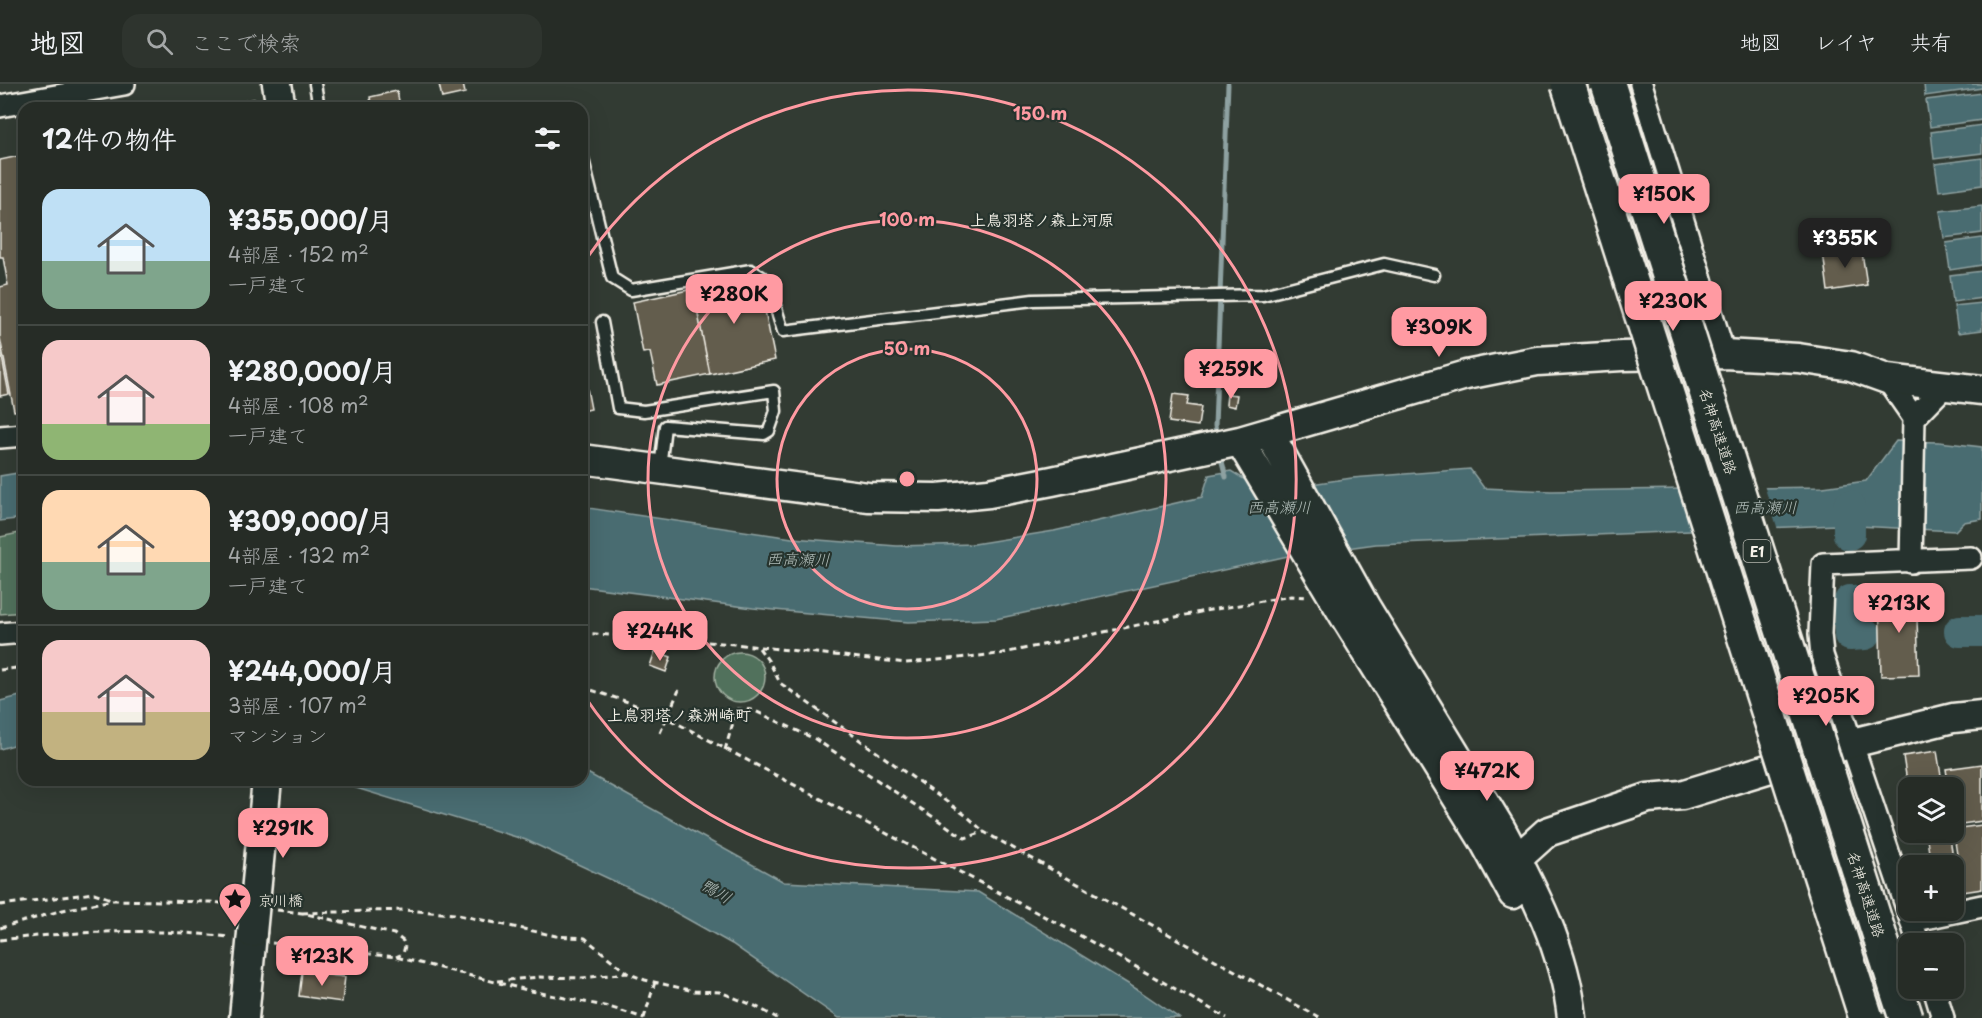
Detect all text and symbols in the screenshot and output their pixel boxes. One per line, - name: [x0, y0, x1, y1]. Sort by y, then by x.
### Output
- search box: [122, 14, 542, 68]
- text: 地図: [30, 20, 86, 63]
- icon: search: [143, 25, 176, 58]
- text: ここで検索: [191, 25, 301, 58]
- text: 地図: [1740, 25, 1782, 57]
- text: レイヤ: [1815, 25, 1877, 57]
- text: 共有: [1910, 25, 1952, 57]
- text: 150 m: [1013, 99, 1067, 126]
- text: 12件の物件: [42, 119, 177, 158]
- icon: filters: [531, 122, 564, 155]
- pin: ¥150K: [1622, 174, 1706, 225]
- text: ¥150K: [1633, 178, 1695, 208]
- text: ¥355,000/月: [228, 200, 394, 239]
- text: 100 m: [879, 205, 935, 232]
- district label: 上鳥羽塔ノ森上河原: [970, 207, 1114, 231]
- icon: home: [90, 213, 162, 285]
- pin: ¥355K: [1803, 218, 1887, 269]
- text: ¥355K: [1812, 222, 1878, 252]
- text: 4部屋 · 152 m²: [228, 239, 369, 269]
- text: 一戸建て: [228, 269, 308, 299]
- pin: ¥280K: [692, 274, 776, 325]
- text: ¥280K: [700, 278, 768, 308]
- pin: ¥230K: [1631, 281, 1715, 332]
- text: ¥230K: [1639, 285, 1707, 315]
- pin: ¥309K: [1397, 307, 1481, 358]
- text: ¥309K: [1406, 311, 1472, 341]
- text: 50 m: [884, 334, 930, 361]
- pin: ¥259K: [1189, 349, 1273, 400]
- text: ¥280,000/月: [228, 351, 397, 390]
- text: ¥259K: [1198, 353, 1264, 383]
- icon: home: [90, 364, 162, 436]
- street label: 名神高速道路: [1694, 385, 1744, 477]
- text: 4部屋 · 108 m²: [228, 390, 369, 420]
- text: 一戸建て: [228, 420, 308, 450]
- centre of rings: [897, 469, 917, 489]
- water label: 西高瀬川: [1247, 494, 1311, 518]
- water label: 西高瀬川: [1733, 494, 1797, 518]
- text: ¥309,000/月: [228, 501, 394, 540]
- icon: home: [90, 514, 162, 586]
- text: 4部屋 · 132 m²: [228, 540, 370, 570]
- road number: E1: [1744, 540, 1770, 562]
- water label: 西高瀬川: [766, 545, 830, 571]
- text: 一戸建て: [228, 570, 308, 600]
- pin: ¥213K: [1857, 583, 1941, 634]
- text: ¥213K: [1868, 587, 1930, 617]
- pin: ¥244K: [618, 611, 702, 662]
- text: ¥244K: [627, 615, 694, 645]
- text: ¥244,000/月: [228, 651, 397, 690]
- icon: home: [90, 664, 162, 736]
- pin: ¥205K: [1784, 676, 1868, 727]
- text: ¥205K: [1792, 680, 1860, 710]
- text: 3部屋 · 107 m²: [228, 690, 367, 720]
- district label: 上鳥羽塔ノ森洲崎町: [607, 702, 751, 726]
- text: マンション: [228, 720, 327, 750]
- pin: ¥472K: [1445, 751, 1529, 802]
- text: ¥472K: [1454, 755, 1520, 785]
- map controls: [1898, 777, 1964, 999]
- button: layers: [1898, 777, 1964, 843]
- pin: ¥291K: [241, 808, 325, 859]
- text: ¥291K: [252, 812, 314, 842]
- street label: 名神高速道路: [1842, 848, 1892, 940]
- button: +: [1898, 855, 1964, 921]
- water label: 鴨川: [697, 871, 737, 909]
- place icon: 京川橋: [217, 881, 253, 928]
- place label: 京川橋: [258, 888, 303, 911]
- button: −: [1898, 933, 1964, 999]
- pin: ¥123K: [280, 936, 364, 987]
- text: ¥123K: [290, 940, 354, 970]

